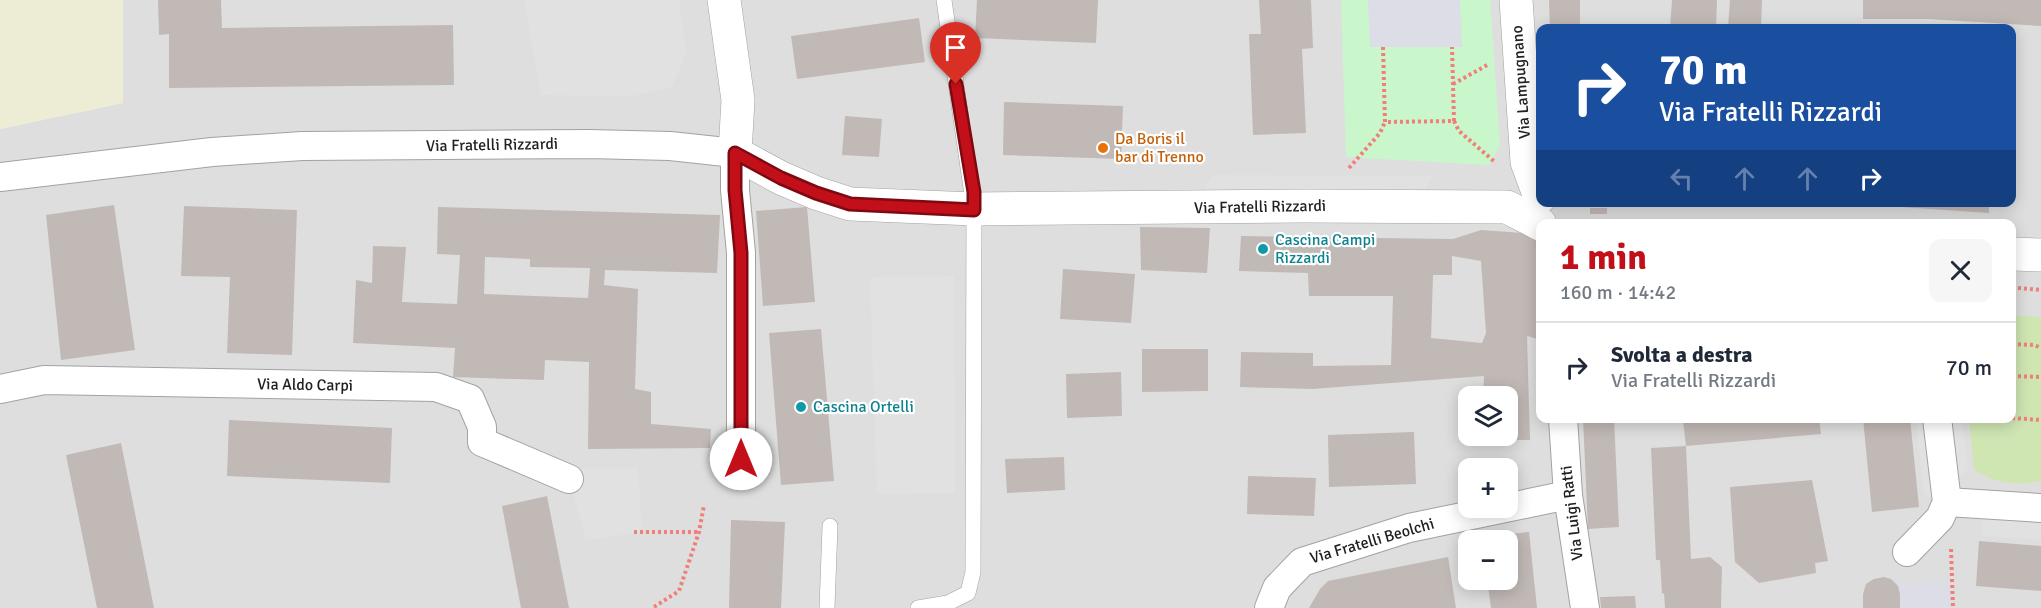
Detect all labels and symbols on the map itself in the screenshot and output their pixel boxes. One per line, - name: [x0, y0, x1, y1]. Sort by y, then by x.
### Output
- pin: [930, 22, 981, 84]
- street label: Via Lampugnano: [1507, 25, 1535, 139]
- place label: Da Boris il bar di Trenno: [1115, 129, 1204, 167]
- street label: Via Fratelli Rizzardi: [426, 134, 558, 156]
- marker: Da Boris il bar di Trenno: [1096, 141, 1110, 155]
- street label: Via Fratelli Rizzardi: [1194, 196, 1326, 218]
- place label: Cascina Campi Rizzardi: [1275, 230, 1375, 268]
- marker: Cascina Campi Rizzardi: [1256, 242, 1270, 256]
- street label: Via Aldo Carpi: [257, 374, 353, 396]
- place label: Cascina Ortelli: [813, 397, 914, 417]
- marker: Cascina Ortelli: [794, 400, 808, 414]
- position arrow: [709, 427, 773, 491]
- street label: Via Luigi Ratti: [1556, 464, 1588, 562]
- street label: Via Fratelli Beolchi: [1308, 514, 1436, 568]

